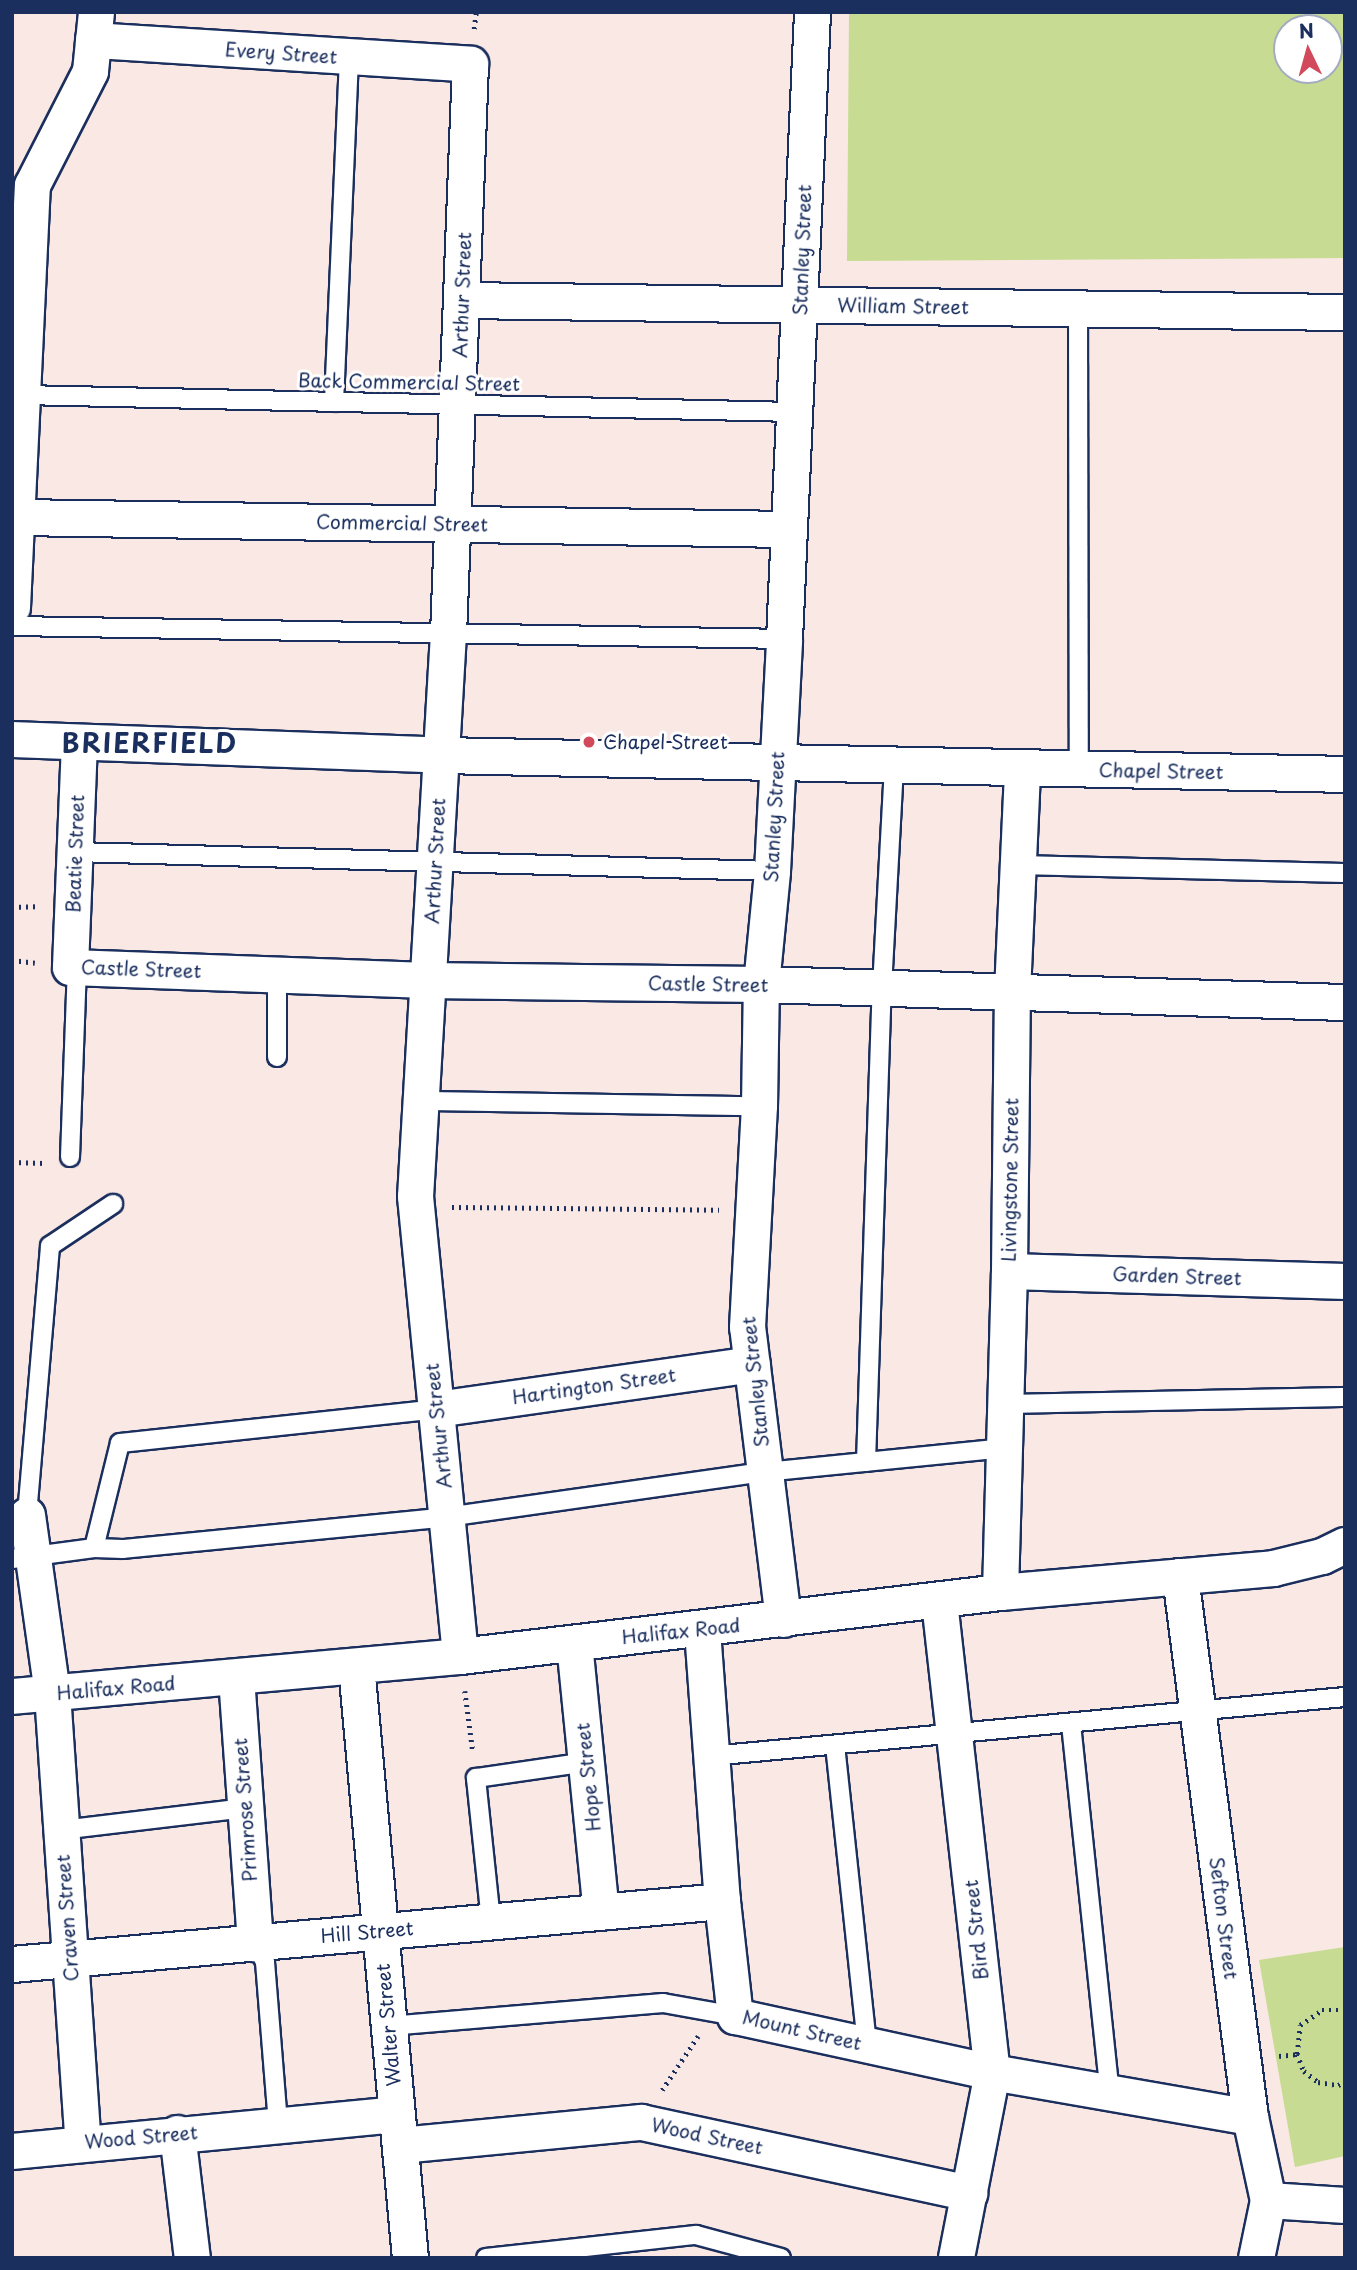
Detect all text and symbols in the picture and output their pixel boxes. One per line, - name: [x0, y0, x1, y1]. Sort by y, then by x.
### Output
- north arrow: [1273, 14, 1343, 84]
- text: N: [1298, 15, 1315, 45]
- street label: Every Street: [224, 38, 338, 68]
- street label: Stanley Street: [788, 183, 816, 317]
- street label: Arthur Street: [448, 231, 476, 359]
- street label: William Street: [837, 293, 969, 319]
- street label: Back Commercial Street: [296, 369, 522, 395]
- street label: Commercial Street: [315, 510, 489, 536]
- district label: BRIERFIELD: [65, 727, 235, 759]
- place label: Chapel Street: [603, 731, 729, 753]
- marker: Chapel Street: [581, 734, 597, 750]
- street label: Stanley Street: [759, 750, 789, 884]
- street label: Chapel Street: [1098, 759, 1224, 783]
- street label: Beatie Street: [61, 793, 89, 915]
- street label: Arthur Street: [420, 797, 450, 925]
- street label: Castle Street: [80, 955, 202, 983]
- street label: Castle Street: [647, 972, 769, 996]
- street label: Livingstone Street: [997, 1098, 1023, 1262]
- street label: Garden Street: [1112, 1262, 1242, 1290]
- street label: Stanley Street: [737, 1315, 773, 1449]
- street label: Arthur Street: [420, 1362, 456, 1490]
- street label: Hartington Street: [511, 1363, 677, 1409]
- street label: Halifax Road: [620, 1613, 742, 1649]
- street label: Halifax Road: [55, 1671, 177, 1705]
- street label: Hope Street: [571, 1721, 605, 1833]
- street label: Primrose Street: [229, 1737, 261, 1883]
- street label: Craven Street: [51, 1853, 83, 1983]
- street label: Sefton Street: [1205, 1856, 1243, 1980]
- street label: Bird Street: [959, 1878, 993, 1982]
- street label: Hill Street: [319, 1917, 415, 1947]
- street label: Walter Street: [371, 1962, 405, 2088]
- street label: Mount Street: [740, 2005, 864, 2055]
- street label: Wood Street: [649, 2113, 765, 2159]
- street label: Wood Street: [83, 2121, 199, 2153]

